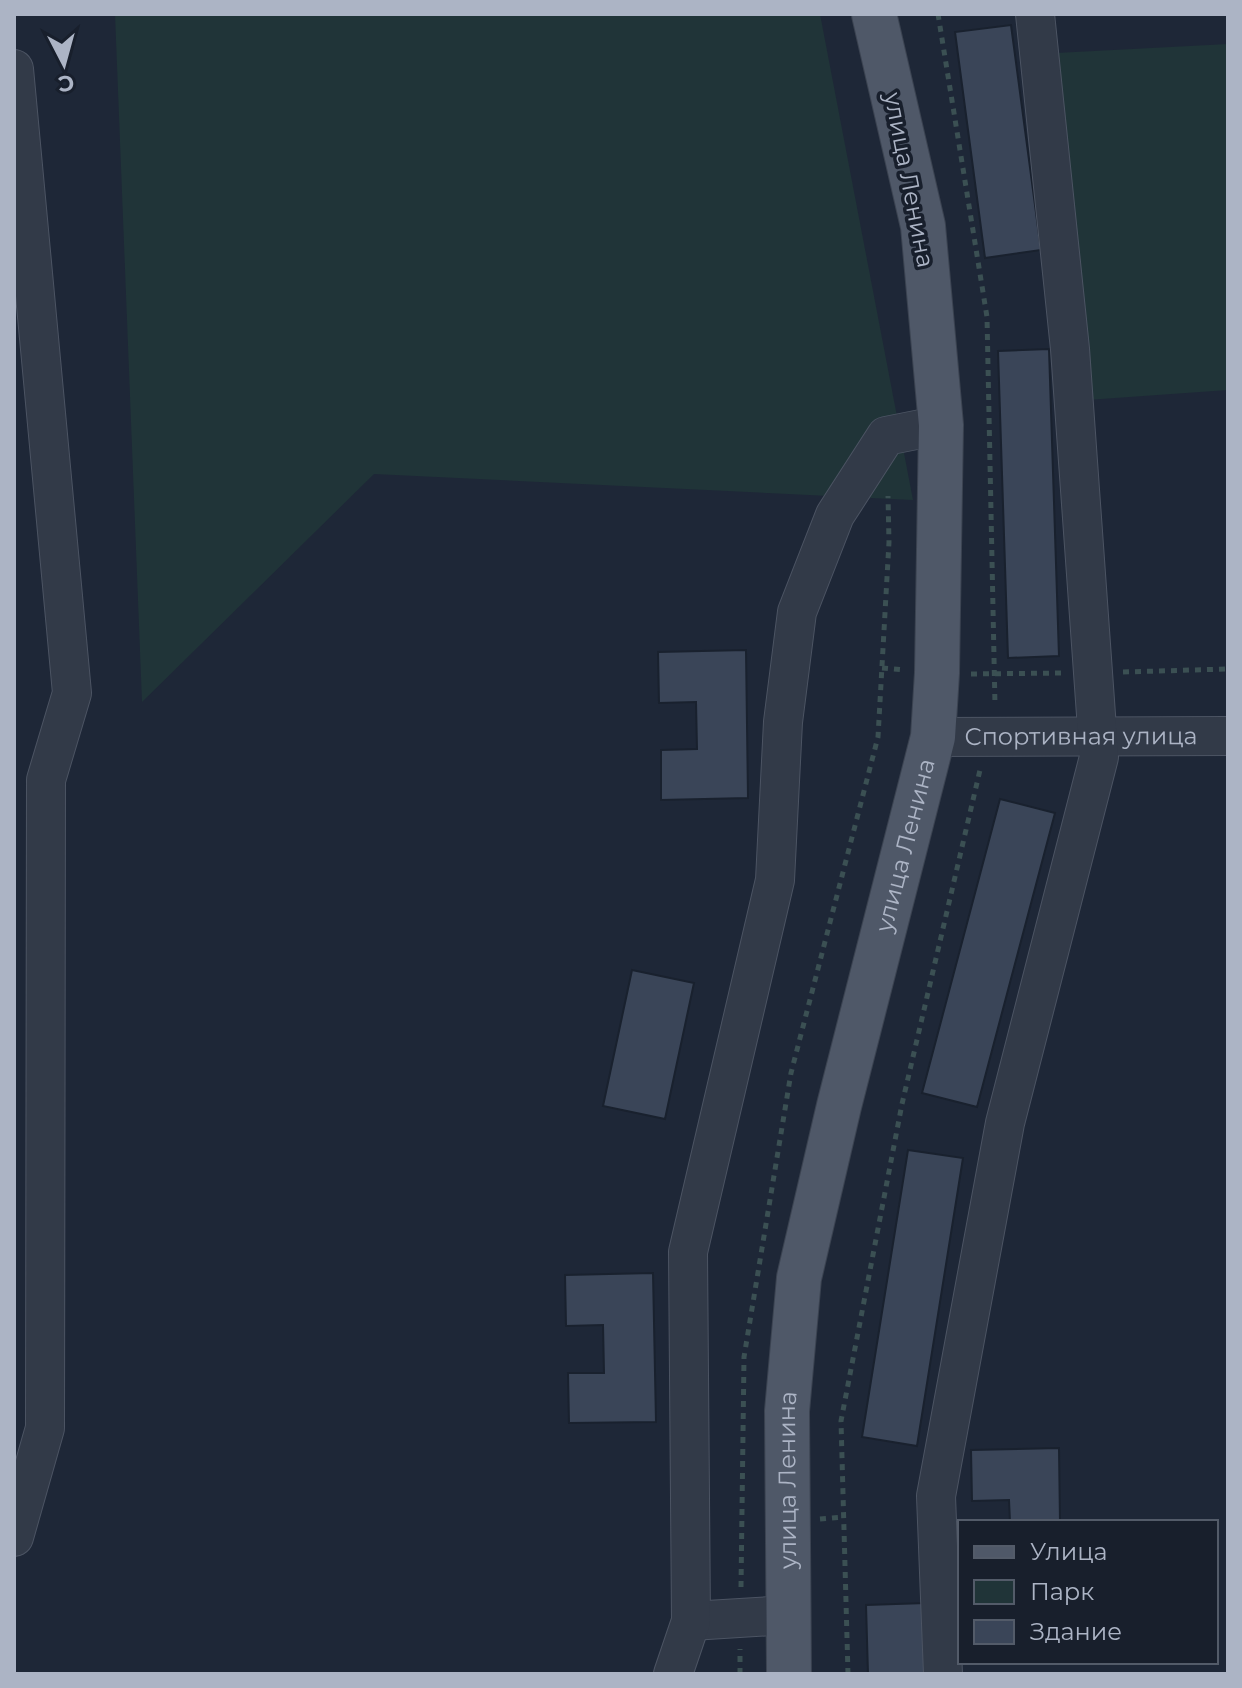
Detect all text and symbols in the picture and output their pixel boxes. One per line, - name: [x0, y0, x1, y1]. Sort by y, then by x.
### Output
- north arrow: [24, 24, 104, 104]
- text: С: [57, 69, 75, 98]
- street label: улица Ленина: [878, 89, 941, 270]
- street label: Спортивная улица: [964, 721, 1198, 751]
- street label: улица Ленина: [869, 756, 941, 936]
- street label: улица Ленина: [772, 1390, 803, 1570]
- legend: [958, 1520, 1218, 1664]
- text: Улица: [1030, 1537, 1108, 1566]
- text: Парк: [1030, 1577, 1094, 1606]
- text: Здание: [1030, 1617, 1122, 1646]

